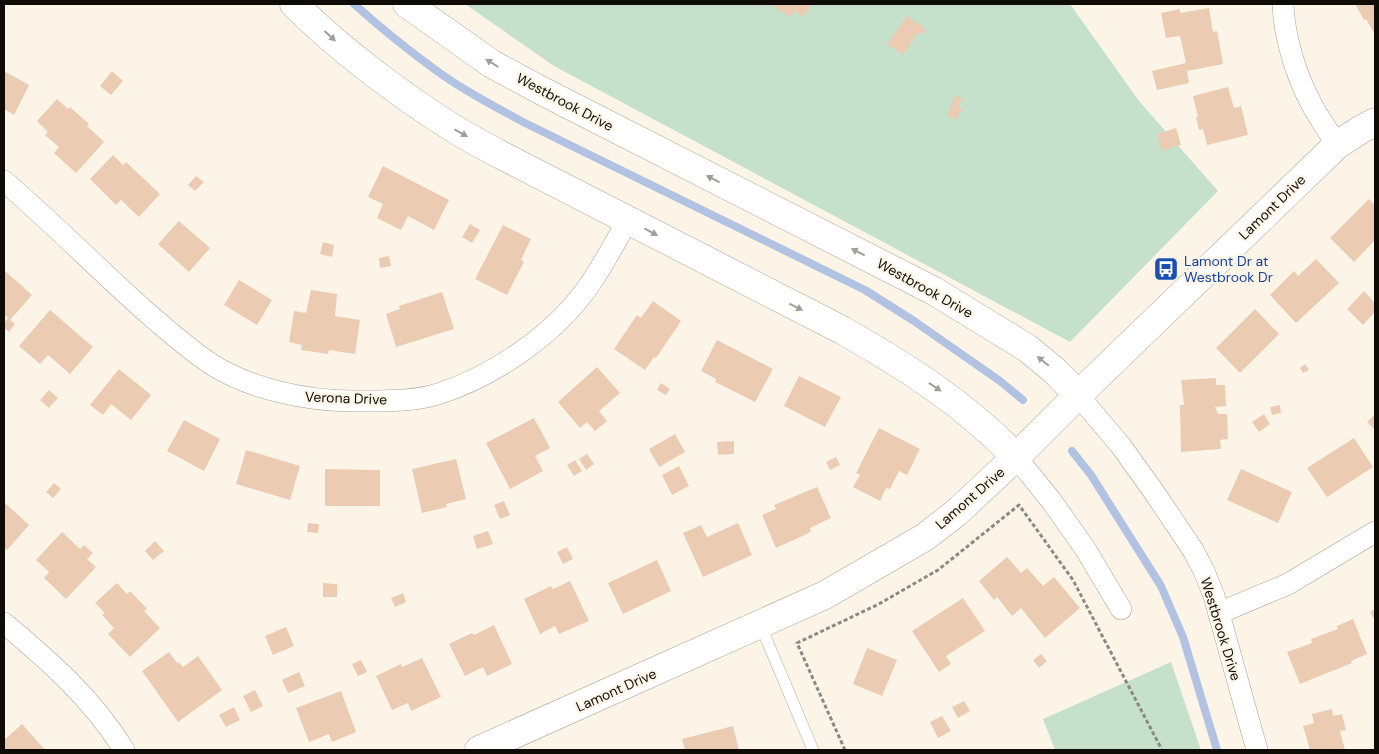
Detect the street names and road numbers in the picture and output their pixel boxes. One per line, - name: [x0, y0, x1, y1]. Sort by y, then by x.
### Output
- street label: Westbrook Drive: [513, 69, 617, 135]
- street label: Lamont Drive: [1235, 171, 1309, 243]
- street label: Westbrook Drive: [874, 254, 976, 322]
- street label: Verona Drive: [305, 388, 387, 408]
- street label: Lamont Drive: [932, 463, 1008, 533]
- street label: Westbrook Drive: [1197, 575, 1245, 683]
- street label: Lamont Drive: [573, 664, 659, 716]

